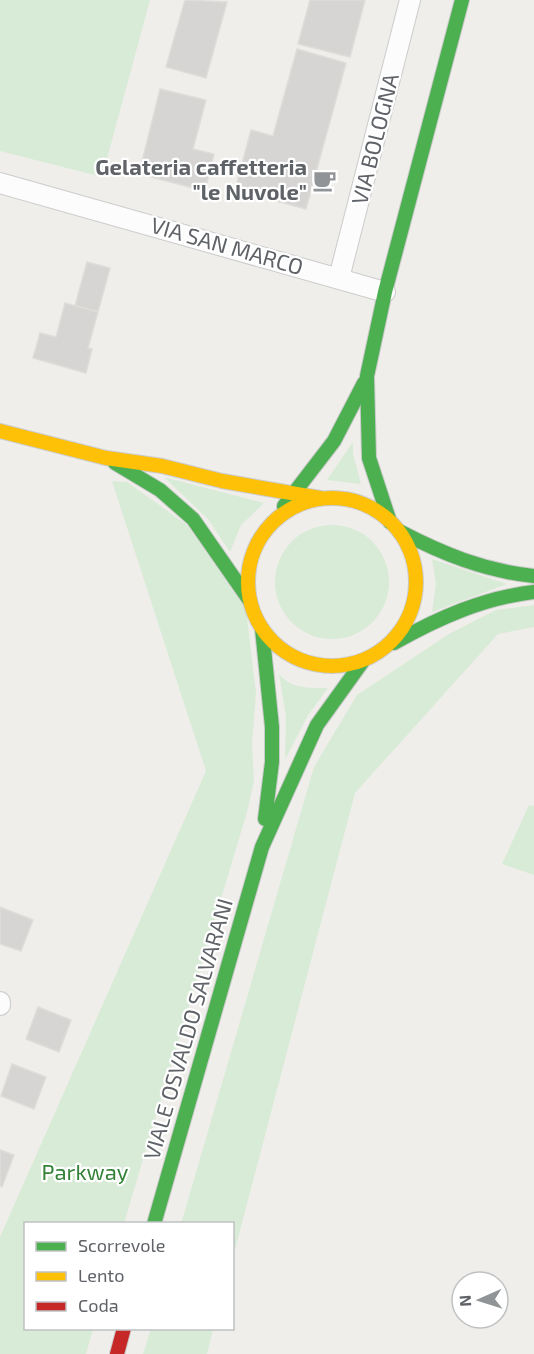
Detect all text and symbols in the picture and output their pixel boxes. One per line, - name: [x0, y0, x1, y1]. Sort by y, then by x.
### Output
- street label: VIA BOLOGNA: [345, 70, 403, 207]
- place label: Gelateria caffetteria "le Nuvole": [95, 153, 307, 204]
- cafe icon: Gelateria caffetteria "le Nuvole": [312, 167, 338, 193]
- street label: VIA SAN MARCO: [148, 211, 306, 279]
- street label: VIALE OSVALDO SALVARANI: [137, 895, 237, 1162]
- park label: Parkway: [42, 1158, 129, 1184]
- legend: [24, 1222, 234, 1330]
- text: Scorrevole: [78, 1234, 165, 1256]
- text: Lento: [78, 1264, 124, 1286]
- north arrow: [450, 1270, 510, 1330]
- text: Coda: [78, 1294, 119, 1316]
- text: N: [455, 1295, 474, 1307]

